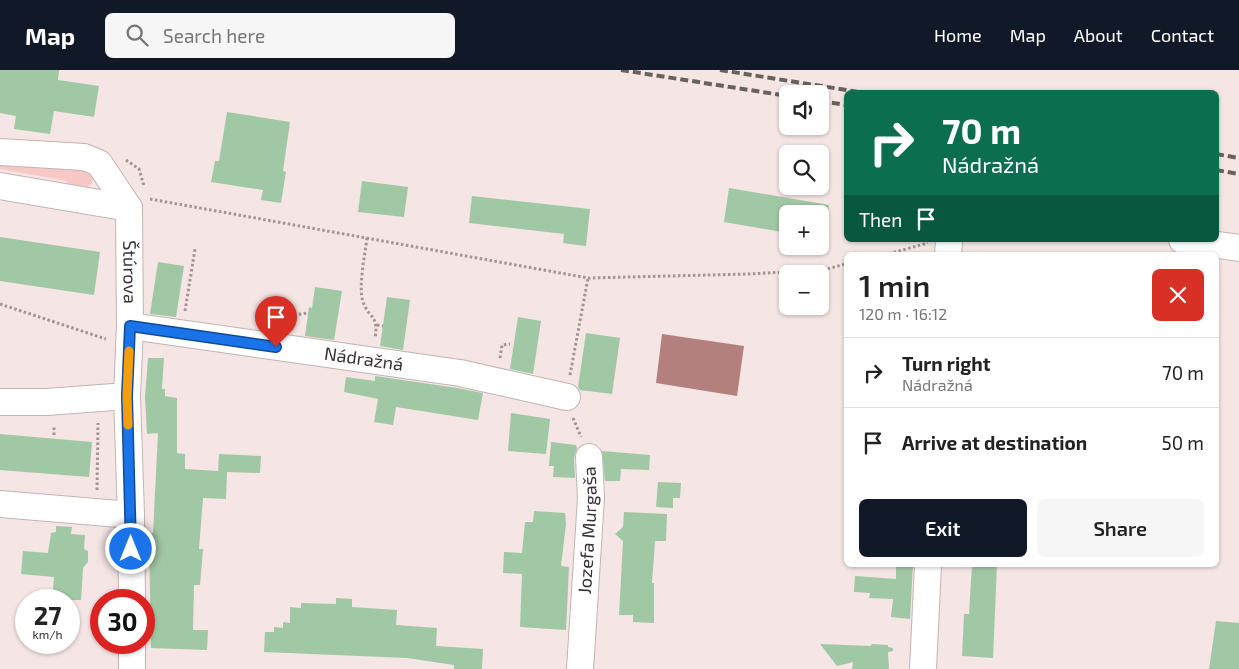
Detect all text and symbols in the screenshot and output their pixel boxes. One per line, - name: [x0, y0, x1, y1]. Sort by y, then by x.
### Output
- search box: [105, 13, 455, 58]
- text: Map: [25, 21, 75, 50]
- icon: search: [123, 21, 151, 49]
- text: Search here: [163, 24, 265, 47]
- text: Home: [934, 24, 982, 46]
- text: Map: [1010, 24, 1046, 46]
- text: About: [1074, 24, 1123, 46]
- text: Contact: [1151, 24, 1214, 46]
- map controls: [779, 85, 829, 315]
- button: sound: [779, 85, 829, 135]
- text: 70 m: [942, 109, 1021, 151]
- icon: right: [859, 110, 924, 175]
- button: search: [779, 145, 829, 195]
- text: Nádražná: [942, 151, 1039, 177]
- button: +: [779, 205, 829, 255]
- icon: arrive: [912, 205, 940, 233]
- text: Then: [859, 208, 902, 231]
- street label: Štúrova: [119, 240, 142, 304]
- button: −: [779, 265, 829, 315]
- text: 1 min: [859, 267, 930, 303]
- button: close: [1152, 269, 1204, 321]
- pin: [255, 296, 297, 347]
- icon: arrive: [262, 303, 290, 331]
- text: 120 m · 16:12: [859, 304, 947, 323]
- street label: Nádražná: [323, 342, 405, 375]
- text: Turn right: [902, 352, 990, 375]
- icon: right: [859, 359, 887, 387]
- text: 70 m: [1162, 361, 1204, 384]
- text: Nádražná: [902, 375, 973, 394]
- icon: arrive: [859, 429, 887, 457]
- text: Arrive at destination: [902, 431, 1087, 454]
- text: 50 m: [1161, 431, 1204, 454]
- street label: Jozefa Murgaša: [573, 466, 601, 595]
- button: Exit: [859, 499, 1027, 557]
- button: Share: [1037, 499, 1204, 557]
- position arrow: [104, 522, 156, 574]
- speed limit sign: 30: [90, 589, 155, 654]
- text: 27: [34, 600, 61, 630]
- text: km/h: [33, 627, 62, 641]

